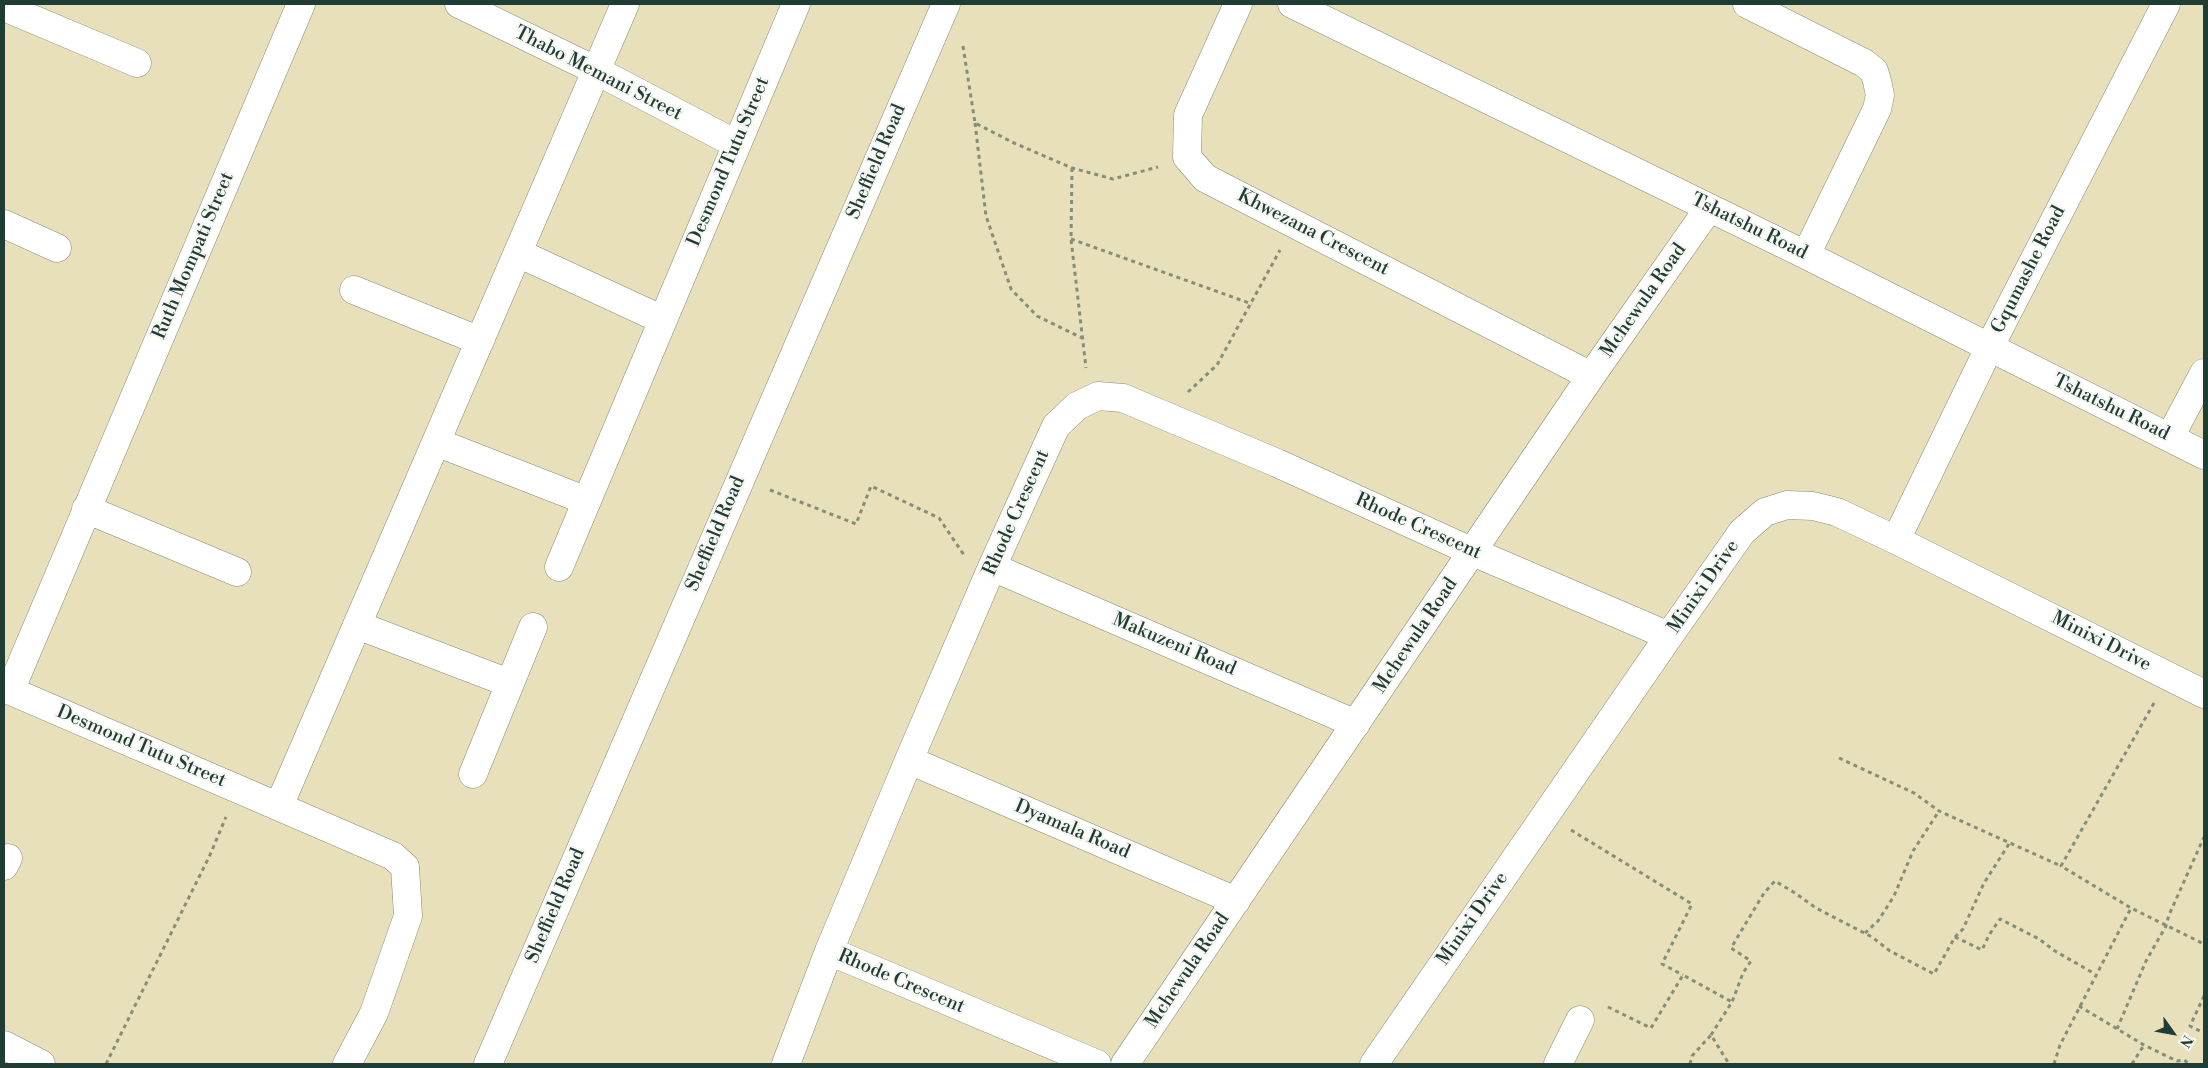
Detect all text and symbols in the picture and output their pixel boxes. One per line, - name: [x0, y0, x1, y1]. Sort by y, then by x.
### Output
- street label: Thabo Memani Street: [510, 22, 686, 126]
- street label: Desmond Tutu Street: [683, 74, 775, 250]
- street label: Sheffield Road: [843, 101, 911, 223]
- street label: Ruth Mompati Street: [148, 169, 240, 343]
- street label: Khwezana Crescent: [1233, 185, 1393, 281]
- street label: Tshatshu Road: [1687, 189, 1811, 265]
- street label: Gqumashe Road: [1987, 202, 2071, 338]
- street label: Mchewula Road: [1596, 239, 1692, 363]
- street label: Tshatshu Road: [2049, 370, 2173, 446]
- street label: Rhode Crescent: [979, 446, 1055, 580]
- street label: Sheffield Road: [682, 473, 750, 595]
- street label: Rhode Crescent: [1351, 489, 1485, 565]
- street label: Minixi Drive: [1663, 536, 1745, 638]
- street label: Mchewula Road: [1369, 574, 1463, 698]
- street label: Minixi Drive: [2047, 607, 2155, 677]
- street label: Makuzeni Road: [1109, 609, 1239, 681]
- street label: Desmond Tutu Street: [53, 701, 229, 793]
- street label: Dyamala Road: [1011, 795, 1133, 865]
- street label: Sheffield Road: [522, 845, 590, 967]
- street label: Minixi Drive: [1432, 868, 1514, 970]
- street label: Mchewula Road: [1141, 909, 1235, 1033]
- street label: Rhode Crescent: [834, 945, 968, 1019]
- north arrow: [2148, 1008, 2198, 1058]
- text: N: [2175, 1031, 2196, 1050]

